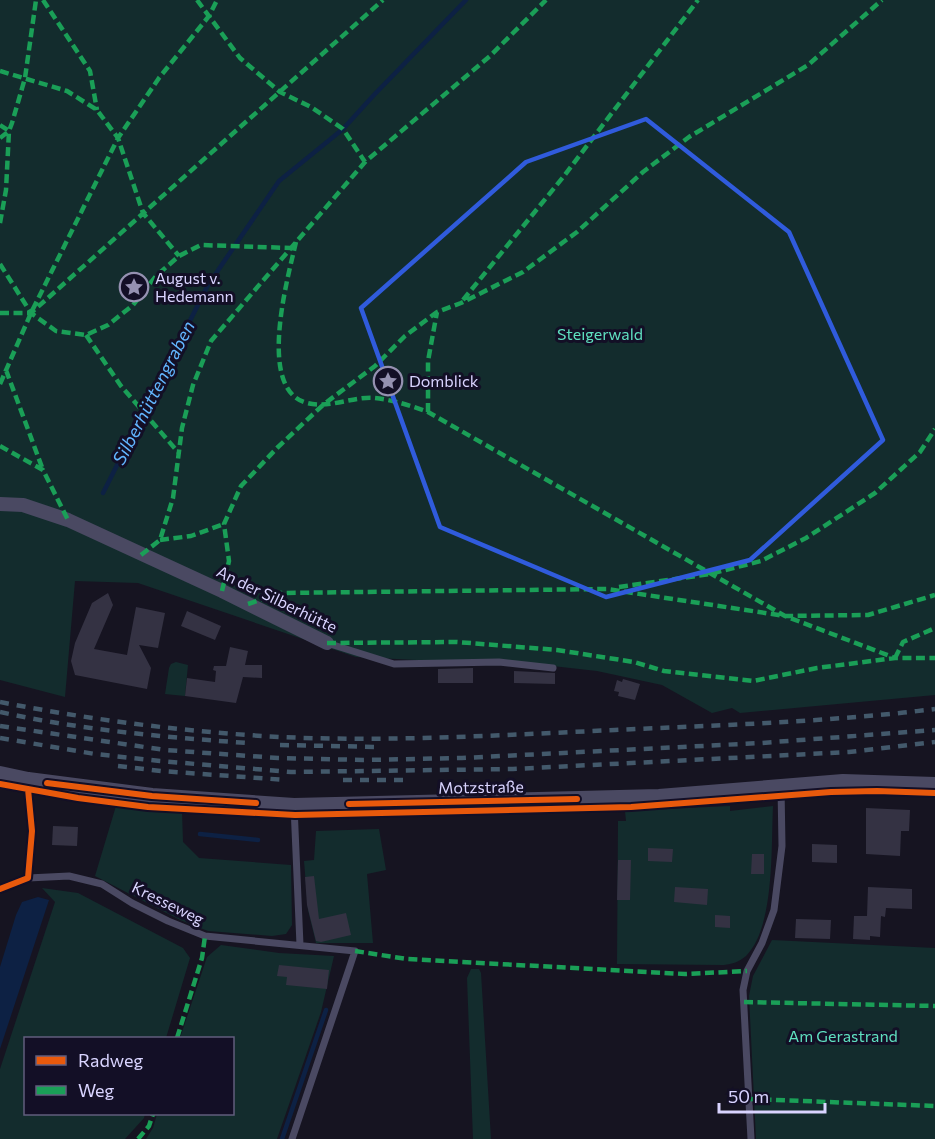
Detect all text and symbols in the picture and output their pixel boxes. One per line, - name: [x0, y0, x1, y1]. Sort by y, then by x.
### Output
- place label: August v. Hedemann: [155, 268, 234, 305]
- place icon: August v. Hedemann: [118, 271, 150, 303]
- water label: Silberhüttengraben: [107, 317, 199, 468]
- park label: Steigerwald: [557, 324, 643, 343]
- place icon: Domblick: [372, 365, 404, 397]
- place label: Domblick: [409, 371, 479, 390]
- street label: An der Silberhütte: [214, 561, 341, 636]
- street label: Motzstraße: [438, 776, 524, 797]
- street label: Kresseweg: [129, 877, 208, 928]
- park label: Am Gerastrand: [788, 1026, 898, 1045]
- legend: [24, 1037, 234, 1115]
- text: Radweg: [78, 1049, 143, 1071]
- scale bar: [719, 1076, 826, 1114]
- text: Weg: [78, 1079, 115, 1101]
- text: 50 m: [728, 1085, 769, 1107]

